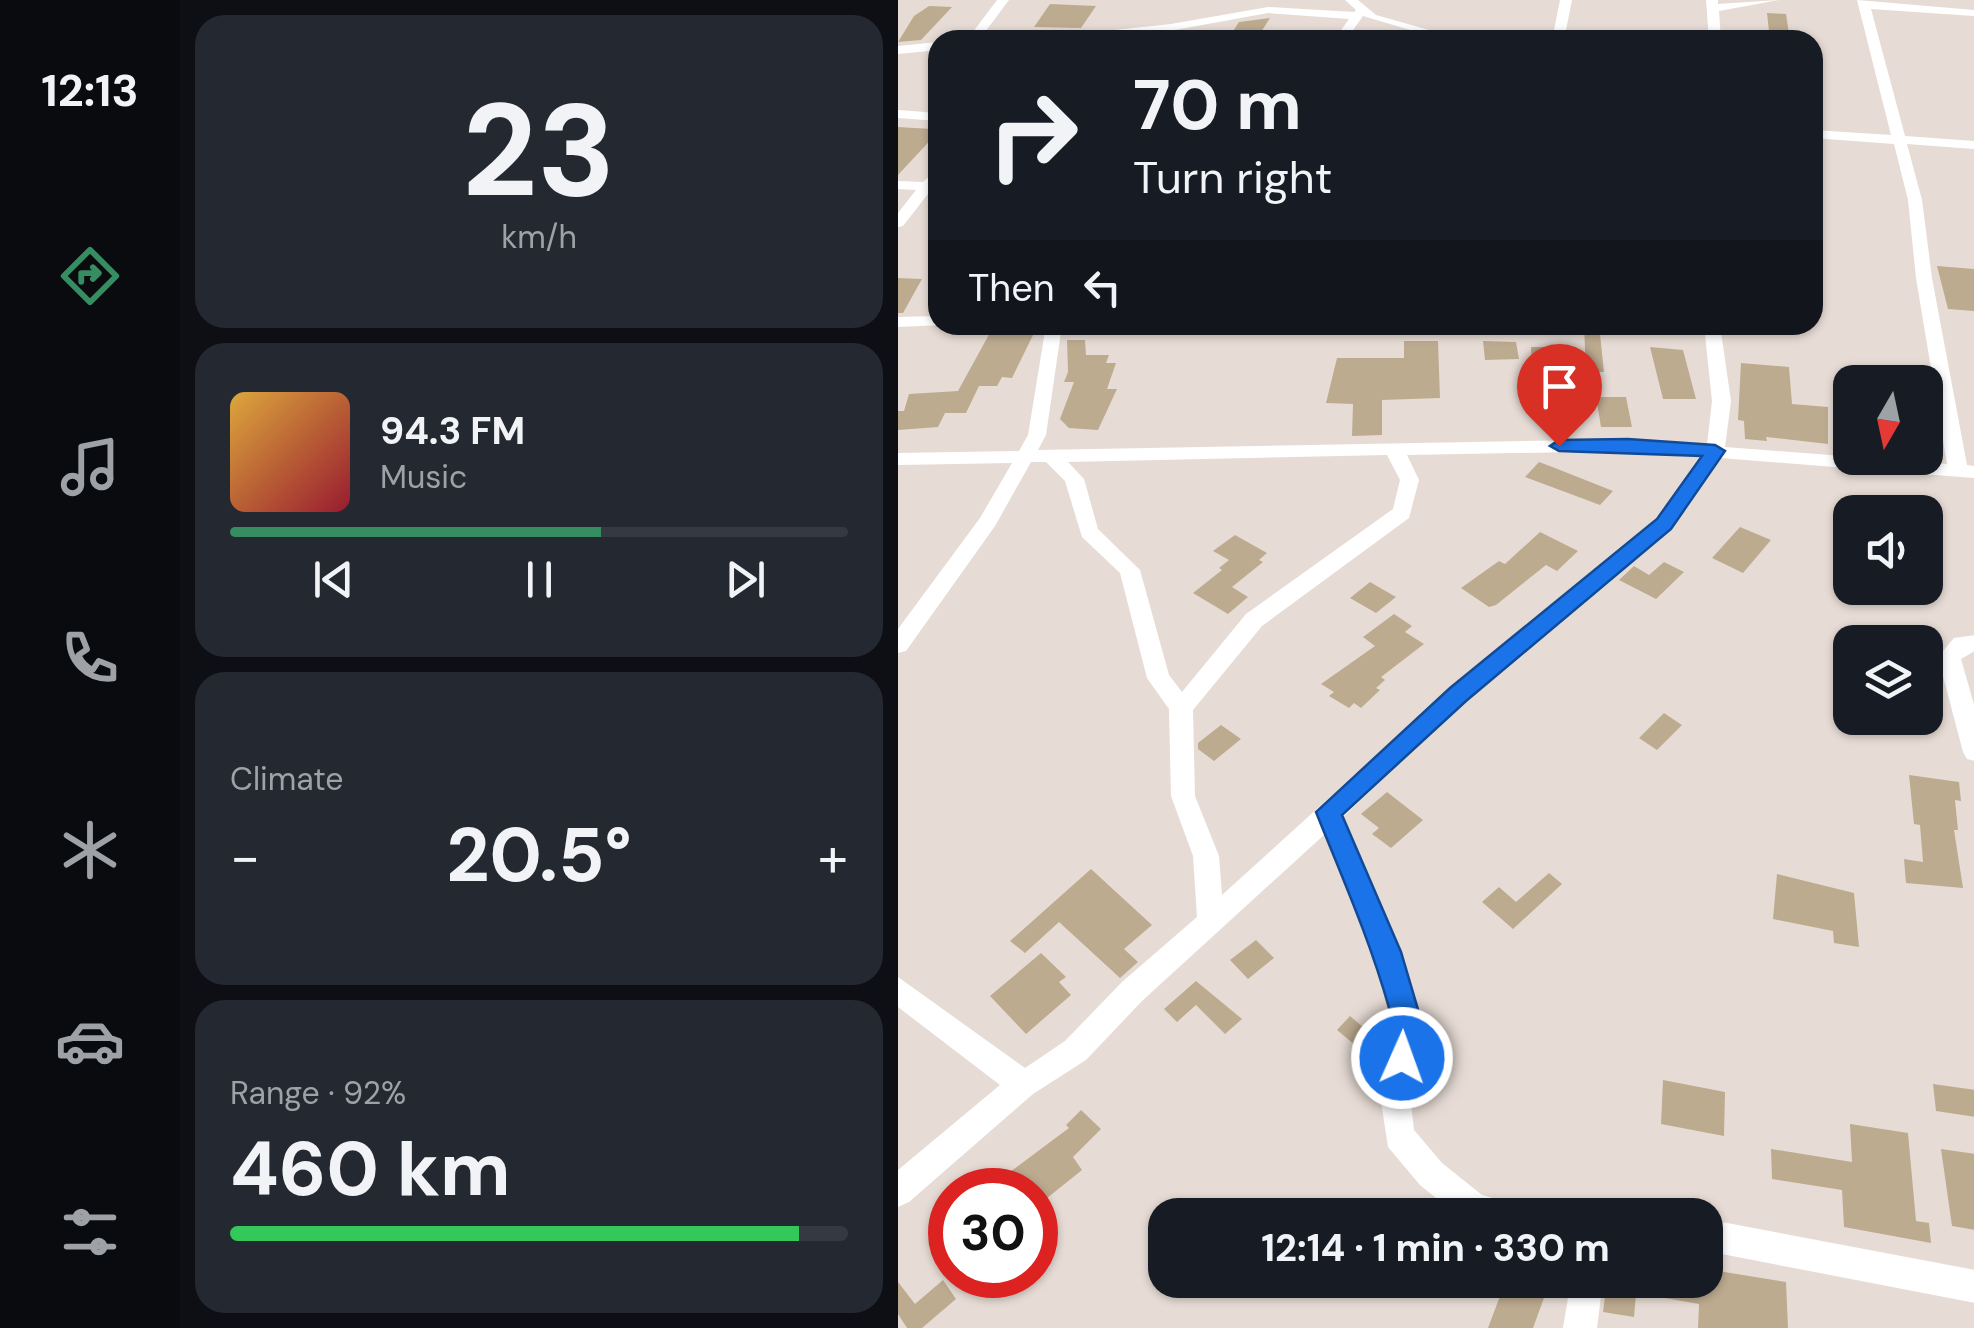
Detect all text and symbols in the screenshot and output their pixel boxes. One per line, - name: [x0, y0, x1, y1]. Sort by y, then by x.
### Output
- text: 70 m: [1133, 60, 1302, 151]
- text: 12:13: [41, 61, 139, 120]
- text: 23: [462, 66, 616, 235]
- icon: right: [968, 70, 1098, 200]
- text: Turn right: [1133, 148, 1332, 207]
- text: km/h: [501, 216, 577, 258]
- icon: directions: [55, 241, 125, 311]
- icon: left: [1075, 260, 1130, 315]
- text: Then: [968, 263, 1055, 313]
- pin: [1517, 344, 1602, 447]
- icon: arrive: [1532, 359, 1587, 414]
- north arrow: [1833, 365, 1943, 475]
- map controls: [1833, 365, 1943, 735]
- text: 94.3 FM: [380, 406, 525, 456]
- icon: music: [55, 432, 125, 502]
- text: Music: [380, 456, 467, 498]
- button: sound: [1833, 495, 1943, 605]
- icon: previous: [306, 552, 361, 607]
- icon: pause: [512, 552, 567, 607]
- icon: next: [718, 552, 773, 607]
- icon: phone: [55, 623, 125, 693]
- button: layers: [1833, 625, 1943, 735]
- text: Climate: [230, 758, 344, 800]
- text: 20.5°: [446, 807, 632, 904]
- icon: climate: [55, 815, 125, 885]
- text: −: [230, 821, 260, 893]
- text: +: [818, 821, 848, 893]
- icon: car: [55, 1006, 125, 1076]
- position arrow: [1350, 1006, 1454, 1110]
- text: Range · 92%: [230, 1072, 406, 1114]
- text: 460 km: [230, 1121, 511, 1218]
- speed limit sign: 30: [928, 1168, 1058, 1298]
- icon: filters: [55, 1197, 125, 1267]
- text: 12:14 · 1 min · 330 m: [1261, 1223, 1610, 1273]

